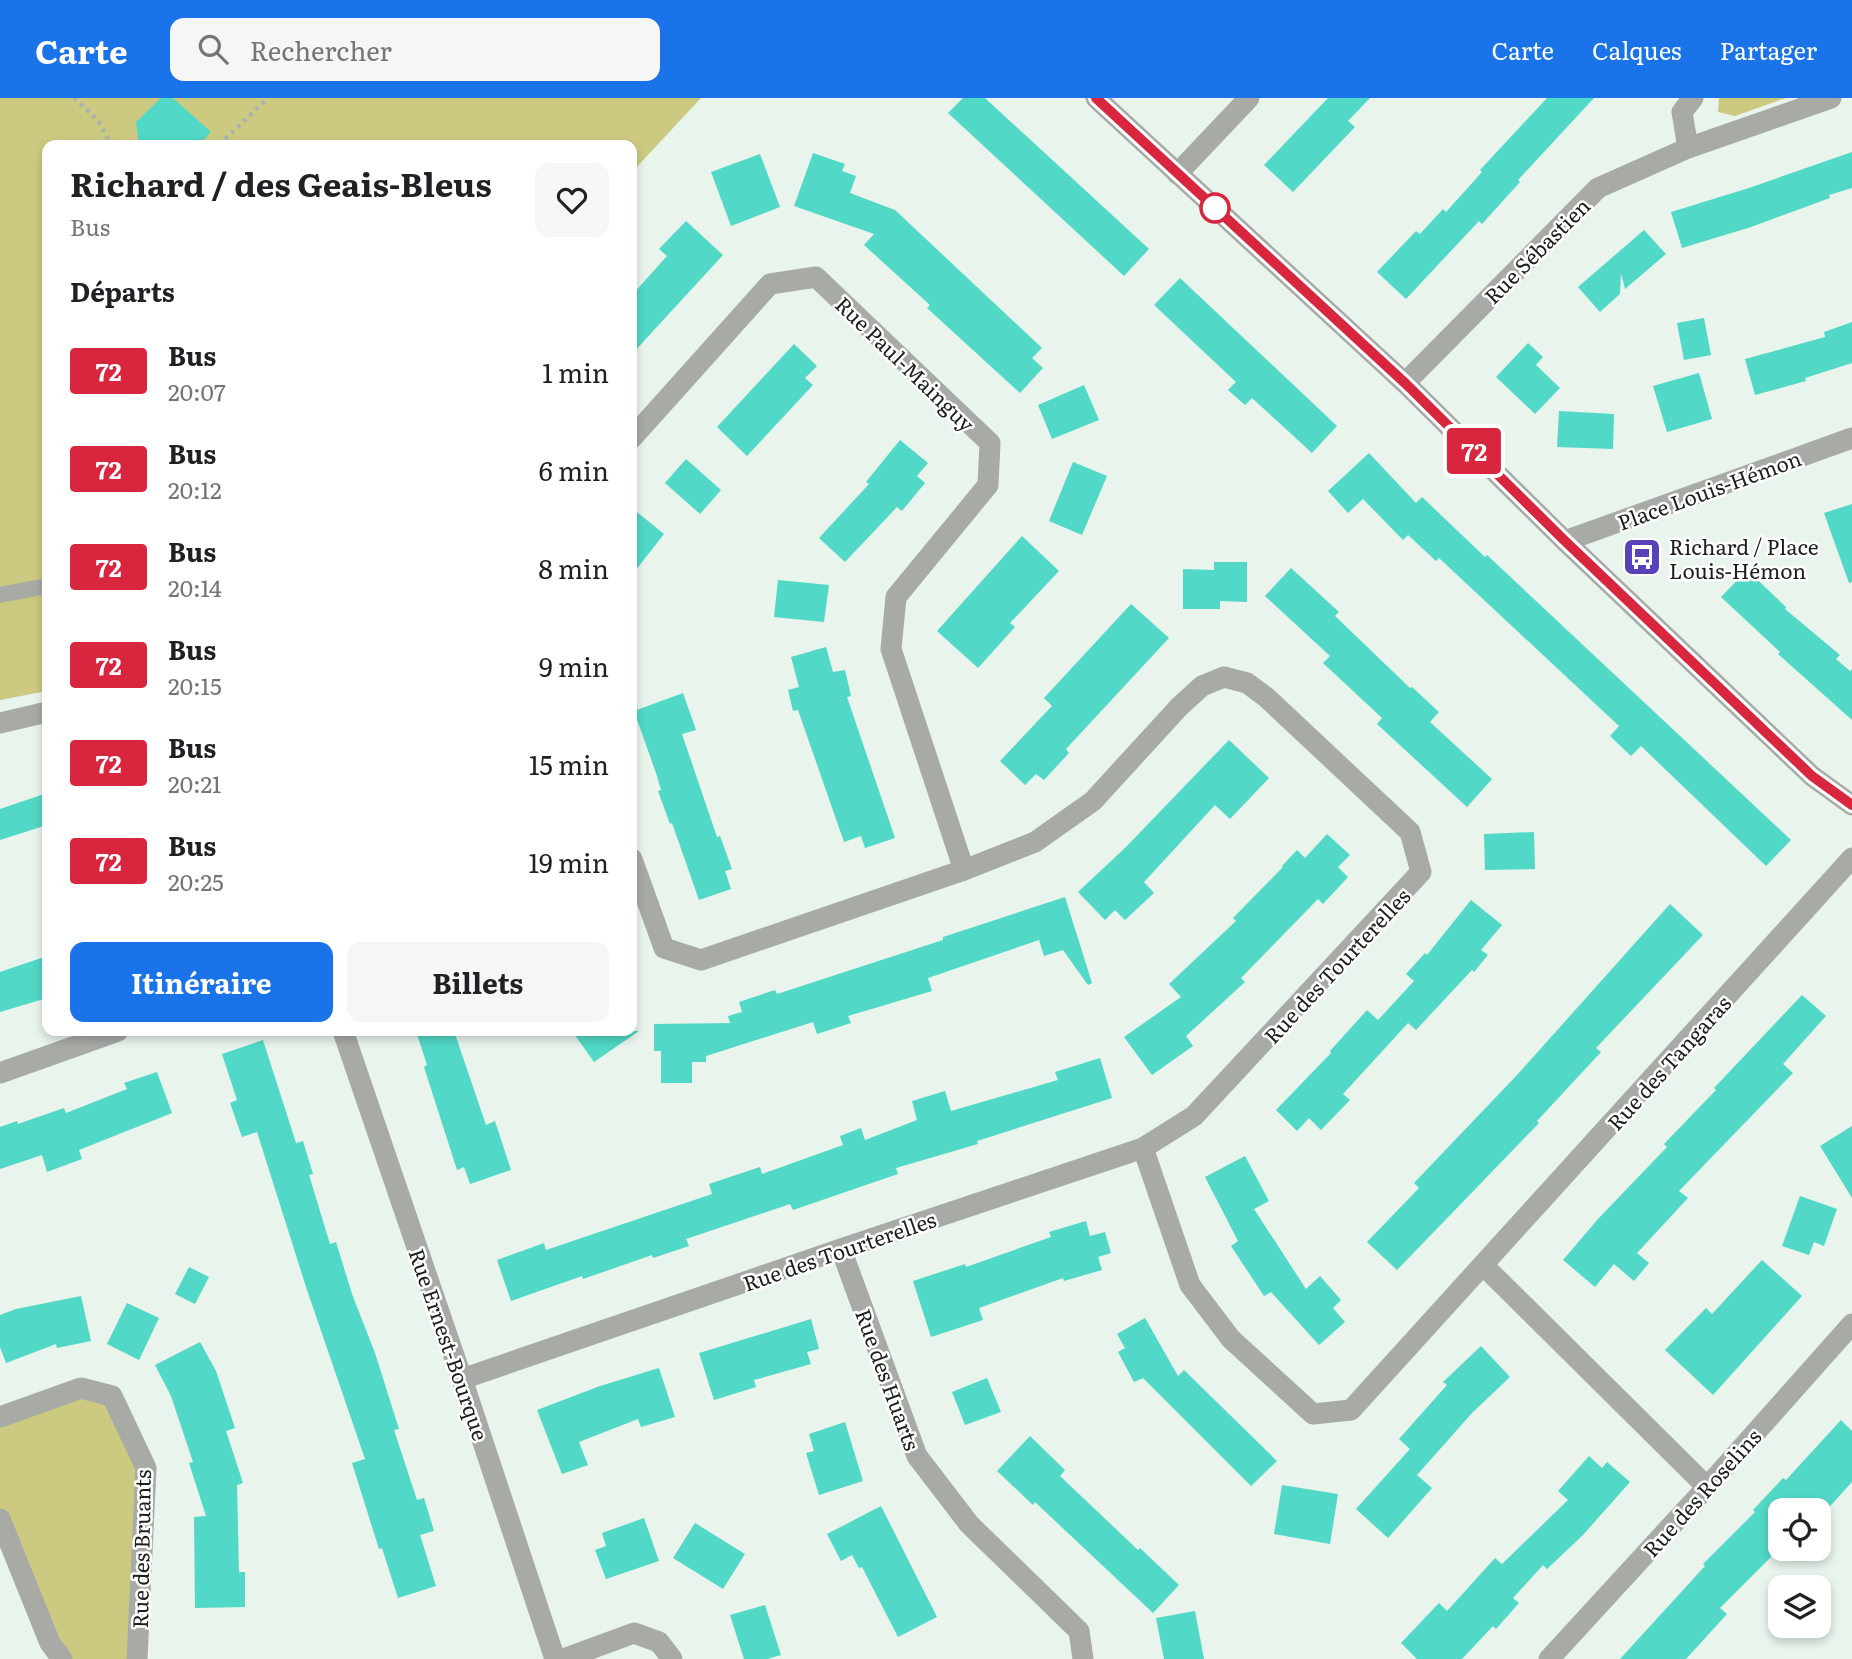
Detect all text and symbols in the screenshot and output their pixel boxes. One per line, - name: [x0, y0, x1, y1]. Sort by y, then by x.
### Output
- search box: [170, 18, 660, 81]
- text: Carte: [35, 25, 128, 74]
- icon: search: [194, 30, 232, 68]
- text: Rechercher: [250, 30, 392, 69]
- text: Carte: [1491, 32, 1554, 67]
- text: Calques: [1592, 32, 1682, 67]
- text: Partager: [1720, 32, 1817, 67]
- text: Richard / des Geais-Bleus: [70, 158, 492, 207]
- button: heart: [535, 163, 609, 237]
- street label: Rue Sébastien: [1476, 190, 1596, 310]
- unlabelled marker: [1200, 193, 1230, 223]
- text: Bus: [70, 209, 110, 243]
- text: Départs: [70, 271, 175, 310]
- street label: Rue Paul-Mainguy: [829, 288, 983, 438]
- text: Bus: [168, 335, 216, 374]
- text: 1 min: [542, 352, 609, 391]
- text: 72: [95, 353, 122, 388]
- text: 20:07: [168, 374, 226, 408]
- line badge: 72: [1442, 428, 1506, 474]
- text: Bus: [168, 433, 216, 472]
- text: 72: [1461, 433, 1487, 468]
- street label: Place Louis-Hémon: [1613, 441, 1805, 537]
- text: 6 min: [539, 450, 609, 489]
- text: 72: [95, 451, 122, 486]
- text: 20:12: [168, 472, 222, 506]
- place label: Richard / Place Louis-Hémon: [1669, 530, 1819, 585]
- text: Bus: [168, 531, 216, 570]
- bus stop icon: Richard / Place Louis-Hémon: [1621, 536, 1663, 578]
- text: 8 min: [538, 548, 609, 587]
- text: 72: [95, 549, 122, 584]
- text: 20:14: [168, 570, 222, 604]
- text: Bus: [168, 629, 216, 668]
- text: 9 min: [539, 646, 609, 685]
- text: 72: [95, 647, 122, 682]
- text: 20:15: [168, 668, 222, 702]
- text: Bus: [168, 727, 216, 766]
- text: 15 min: [529, 744, 609, 783]
- text: 72: [95, 745, 122, 780]
- text: 20:21: [168, 766, 221, 800]
- text: Bus: [168, 825, 216, 864]
- text: 19 min: [529, 842, 609, 881]
- text: 72: [95, 843, 122, 878]
- text: 20:25: [168, 864, 224, 898]
- street label: Rue des Tourterelles: [1256, 880, 1416, 1050]
- button: Itinéraire: [70, 942, 333, 1022]
- button: Billets: [347, 942, 609, 1022]
- street label: Rue des Tangaras: [1599, 988, 1737, 1136]
- street label: Rue des Tourterelles: [738, 1202, 940, 1298]
- street label: Rue Ernest-Bourque: [403, 1244, 497, 1444]
- street label: Rue des Huarts: [849, 1304, 929, 1454]
- street label: Rue des Roselins: [1635, 1421, 1767, 1563]
- street label: Rue des Bruants: [123, 1469, 157, 1629]
- map controls: [1768, 1498, 1831, 1638]
- button: locate: [1768, 1498, 1831, 1561]
- button: layers: [1768, 1575, 1831, 1638]

